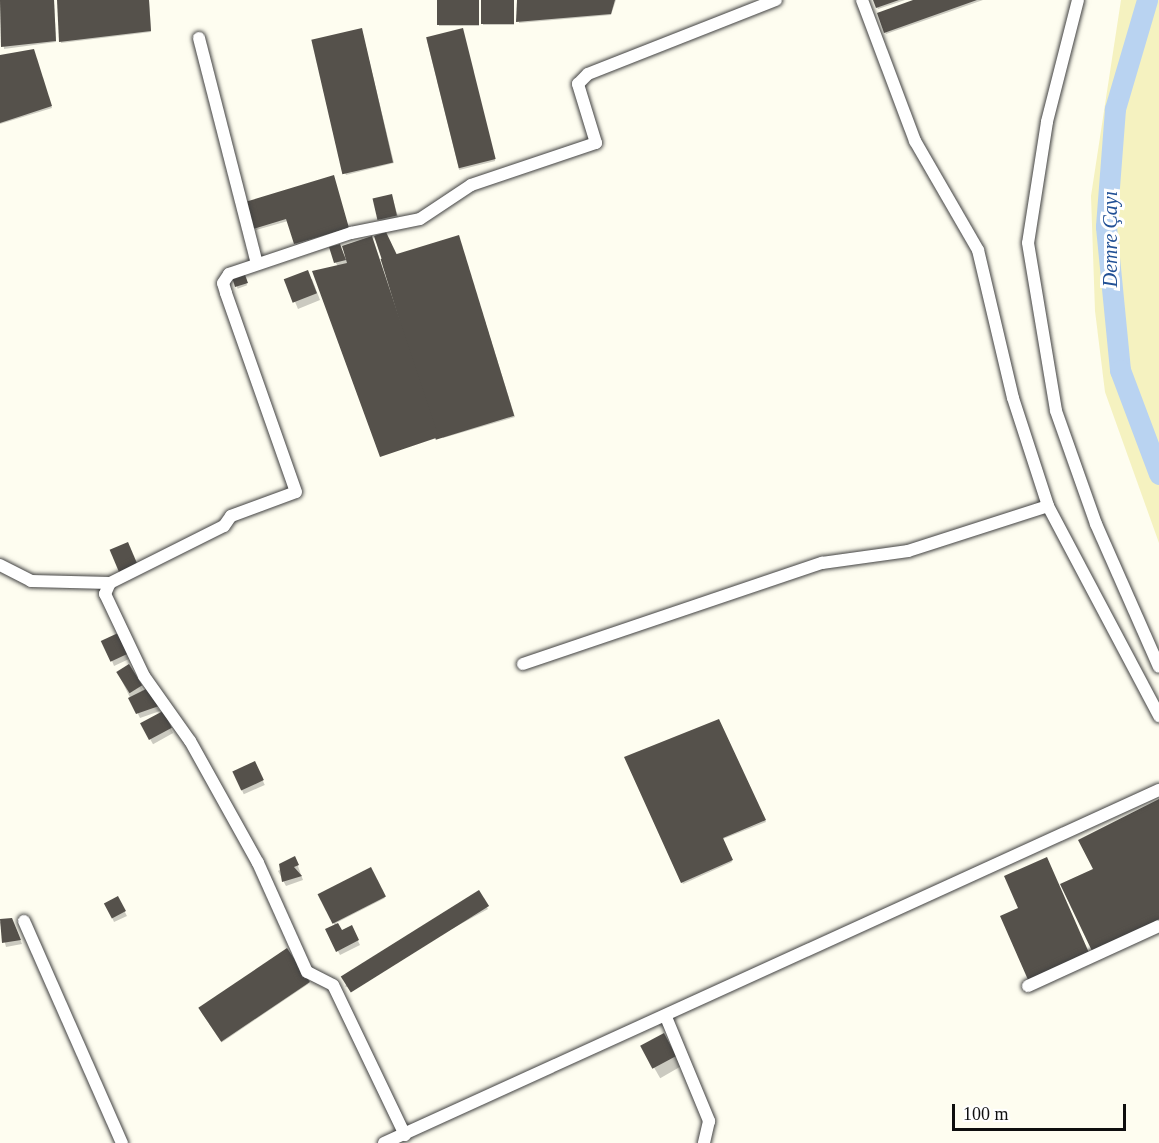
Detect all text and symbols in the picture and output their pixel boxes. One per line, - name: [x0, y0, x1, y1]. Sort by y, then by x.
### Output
- water label: Demre Çayı: [1098, 191, 1122, 287]
- scale bar: [955, 1092, 1129, 1130]
- text: 100 m: [963, 1104, 1009, 1124]

